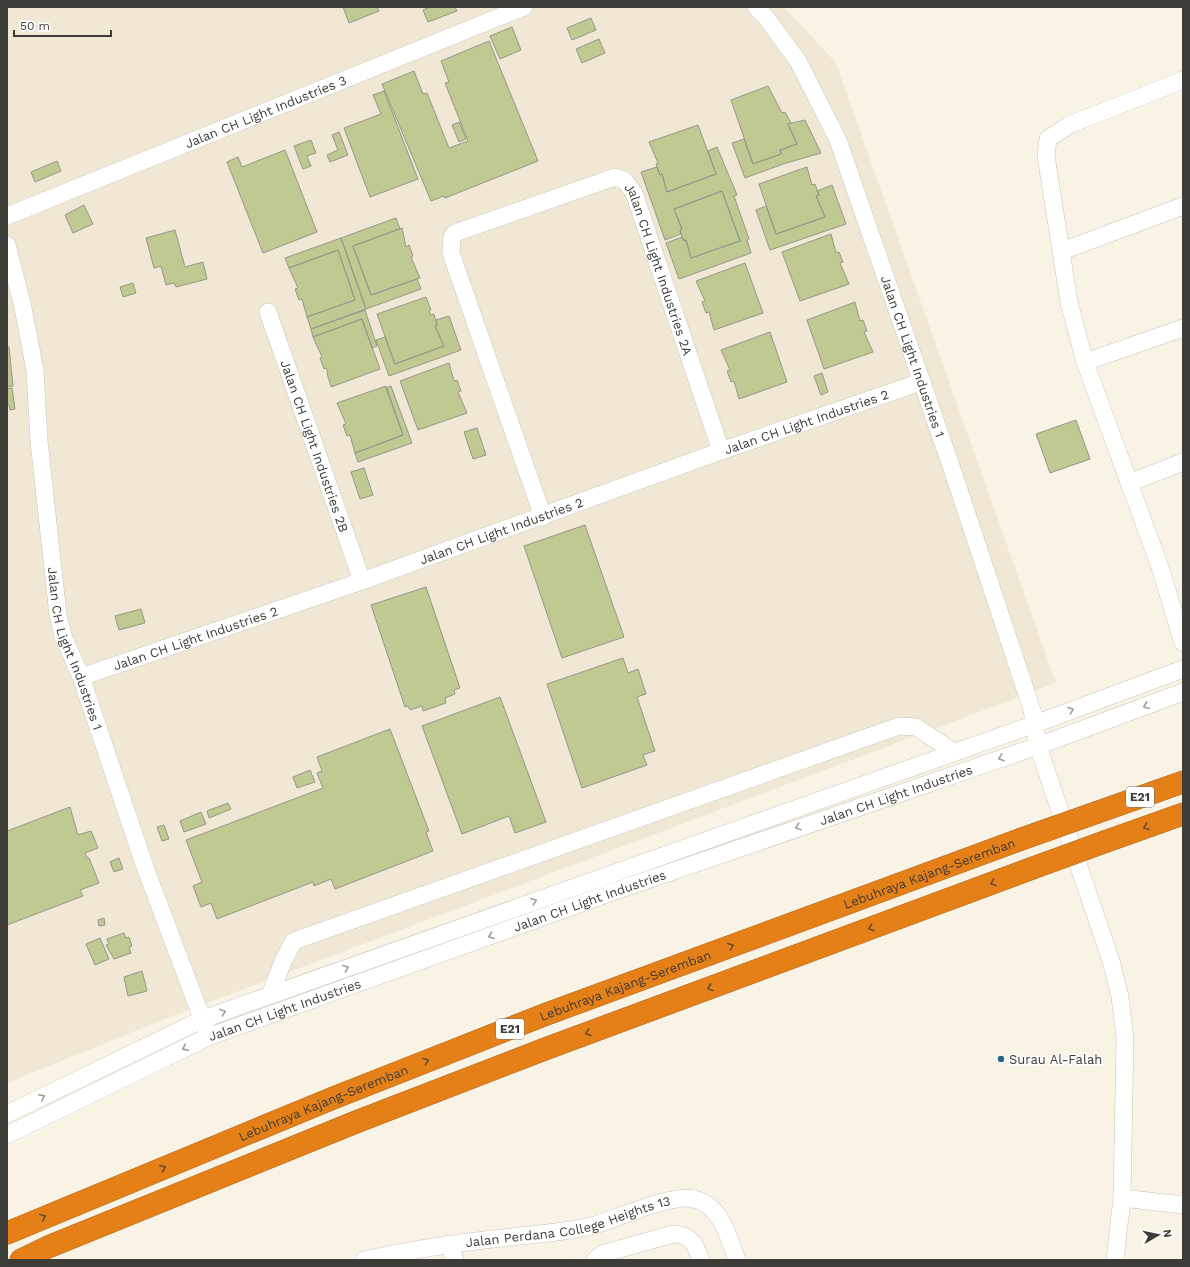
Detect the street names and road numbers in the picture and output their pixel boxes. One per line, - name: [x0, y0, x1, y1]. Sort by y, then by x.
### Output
- street label: Jalan CH Light Industries 3: [183, 72, 349, 151]
- street label: Jalan CH Light Industries 2A: [622, 180, 696, 358]
- street label: Jalan CH Light Industries 1: [878, 274, 948, 439]
- street label: Jalan CH Light Industries 2B: [278, 358, 352, 534]
- street label: Jalan CH Light Industries 2: [722, 386, 890, 457]
- street label: Jalan CH Light Industries 2: [417, 494, 585, 567]
- street label: Jalan CH Light Industries 1: [45, 566, 106, 732]
- street label: Jalan CH Light Industries 2: [111, 603, 280, 673]
- street label: Jalan CH Light Industries: [817, 761, 975, 828]
- road number: E21: [1126, 787, 1154, 807]
- street label: Lebuhraya Kajang-Seremban: [841, 835, 1017, 912]
- street label: Jalan CH Light Industries: [511, 867, 668, 934]
- street label: Lebuhraya Kajang-Seremban: [537, 947, 713, 1024]
- street label: Jalan CH Light Industries: [206, 975, 363, 1044]
- road number: E21: [496, 1019, 524, 1039]
- street label: Lebuhraya Kajang-Seremban: [236, 1062, 410, 1144]
- street label: Jalan Perdana College Heights 13: [465, 1193, 672, 1250]

